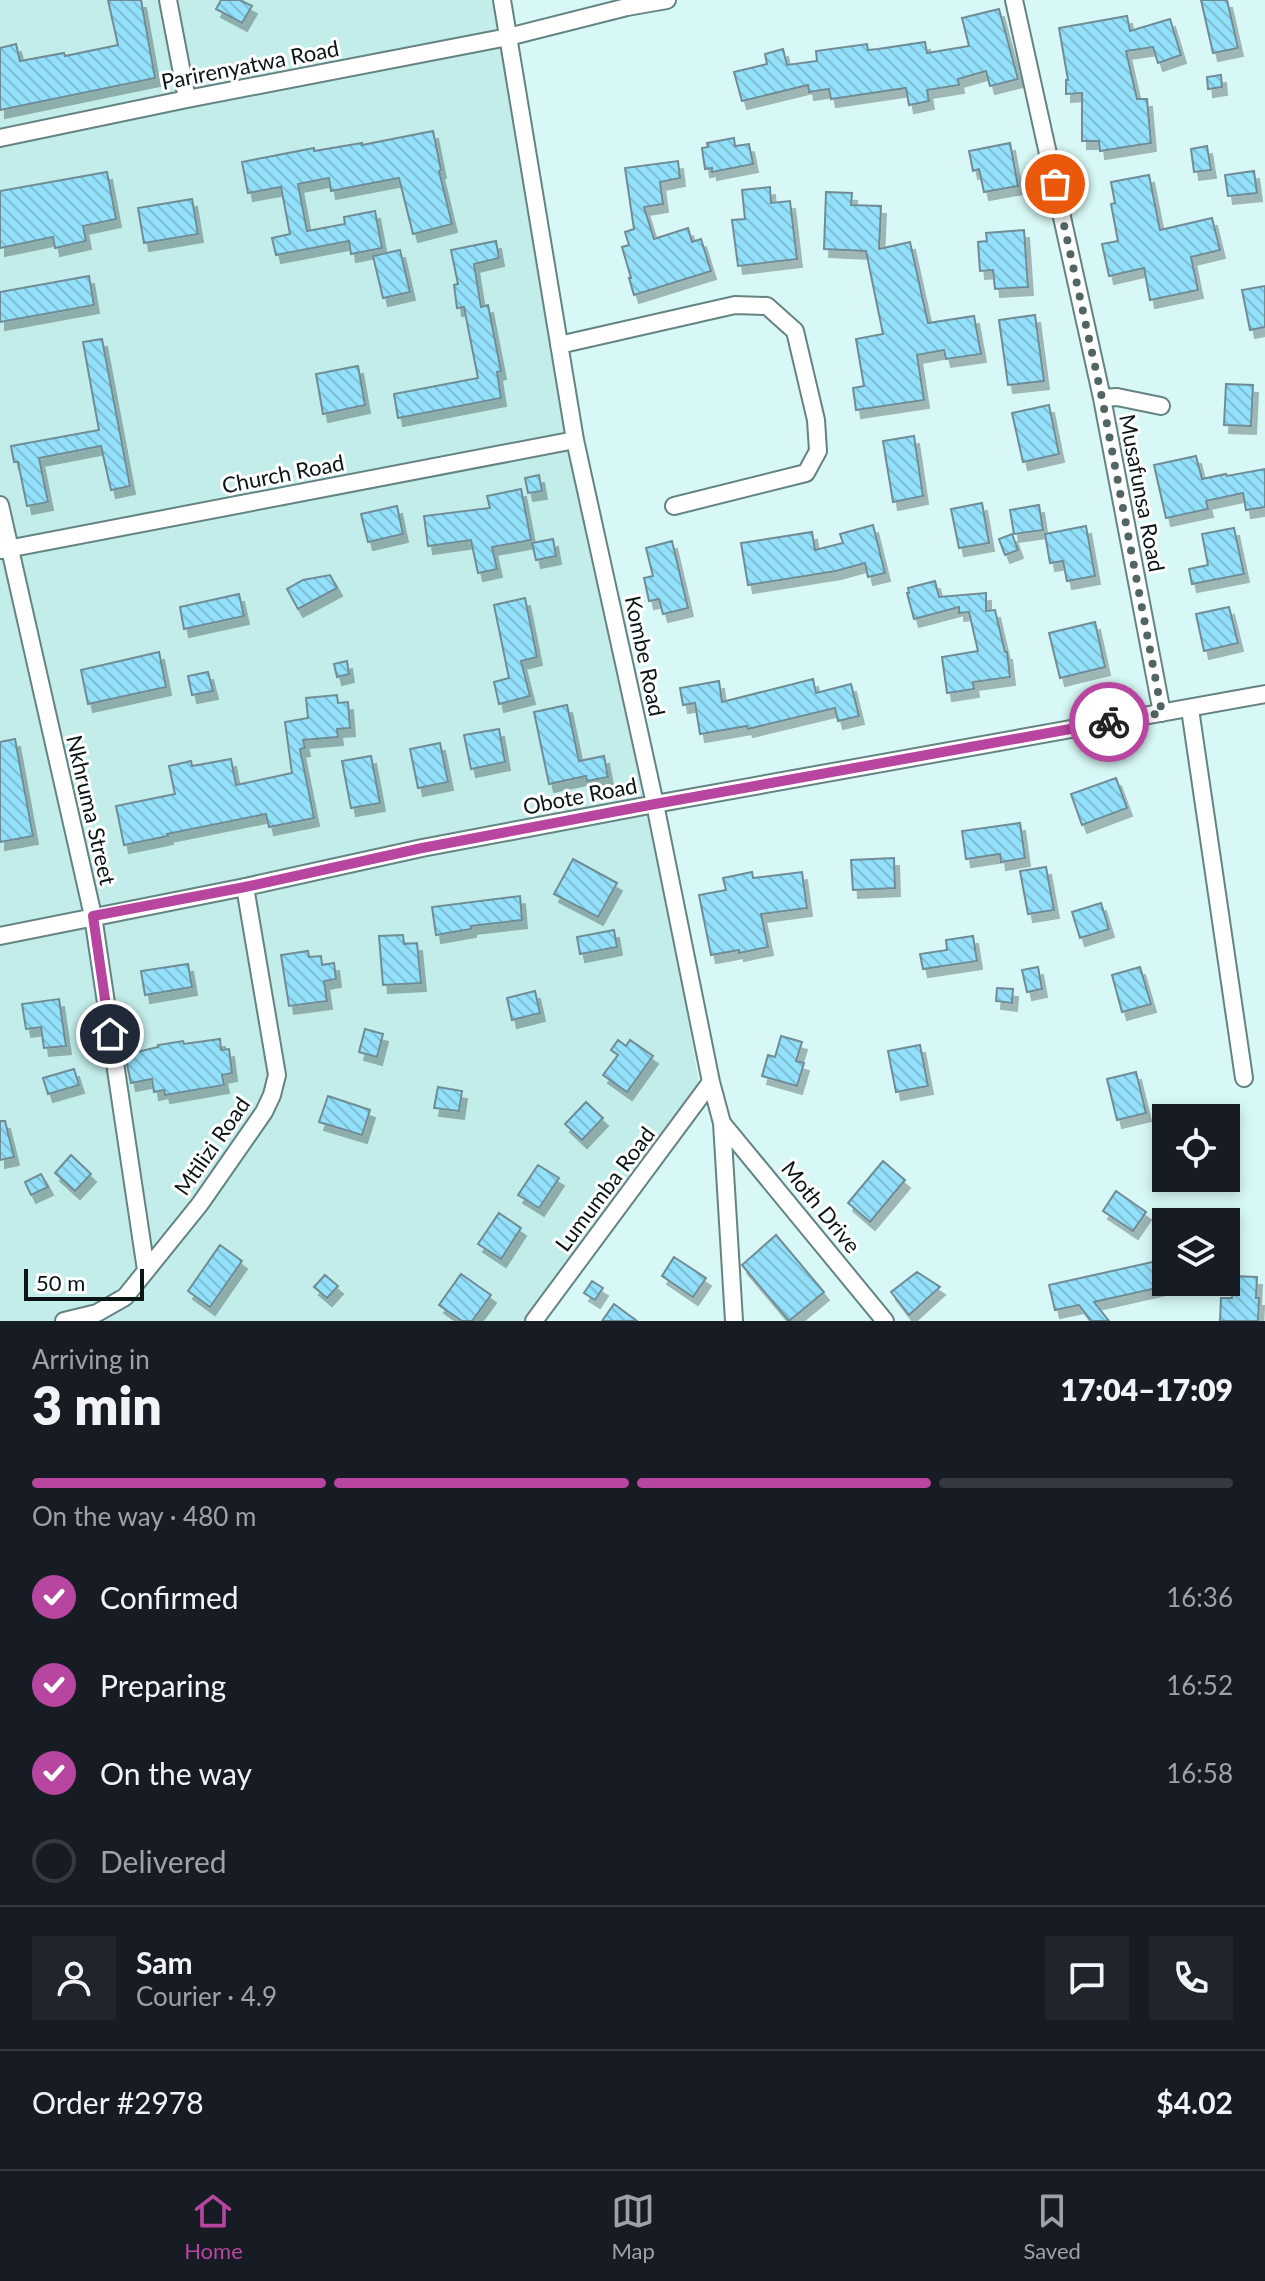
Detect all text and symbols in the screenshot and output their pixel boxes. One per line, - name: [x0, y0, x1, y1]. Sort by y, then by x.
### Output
- street label: Parirenyatwa Road: [159, 34, 341, 95]
- pin: [1021, 150, 1089, 218]
- icon: bag: [1033, 162, 1077, 206]
- street label: Musafunsa Road: [1114, 412, 1171, 574]
- street label: Church Road: [219, 448, 346, 499]
- street label: Kombe Road: [620, 593, 671, 719]
- courier: [1069, 682, 1149, 762]
- icon: bike: [1087, 700, 1131, 744]
- street label: Nkhruma Street: [61, 732, 122, 888]
- street label: Obote Road: [520, 771, 639, 820]
- pin: [76, 1000, 144, 1068]
- icon: home: [88, 1012, 132, 1056]
- street label: Mtilizi Road: [168, 1091, 255, 1200]
- map controls: [1152, 1104, 1240, 1296]
- button: locate: [1152, 1104, 1240, 1192]
- street label: Lumumba Road: [549, 1121, 660, 1256]
- street label: Moth Drive: [776, 1155, 867, 1258]
- button: layers: [1152, 1208, 1240, 1296]
- scale bar: [24, 1265, 144, 1301]
- text: 50 m: [36, 1269, 85, 1296]
- text: Arriving in: [32, 1343, 150, 1375]
- text: 17:04–17:09: [1060, 1371, 1233, 1407]
- text: 3 min: [32, 1374, 162, 1436]
- text: On the way · 480 m: [32, 1500, 256, 1532]
- icon: check: [32, 1575, 76, 1619]
- text: Confirmed: [100, 1579, 239, 1615]
- text: 16:36: [1166, 1581, 1233, 1613]
- icon: check: [32, 1663, 76, 1707]
- text: Preparing: [100, 1667, 226, 1703]
- text: 16:52: [1166, 1669, 1233, 1701]
- icon: check: [32, 1751, 76, 1795]
- text: On the way: [100, 1755, 252, 1791]
- text: 16:58: [1166, 1757, 1233, 1789]
- text: Delivered: [100, 1843, 227, 1879]
- button: person: [32, 1936, 116, 2020]
- button: chat: [1045, 1936, 1129, 2020]
- button: phone: [1149, 1936, 1233, 2020]
- text: Sam: [136, 1944, 193, 1980]
- text: Courier · 4.9: [136, 1980, 277, 2012]
- text: Order #2978: [32, 2084, 204, 2120]
- text: $4.02: [1156, 2084, 1233, 2120]
- tab: Home: [184, 2189, 243, 2264]
- tab: Map: [611, 2189, 655, 2264]
- tab: Saved: [1023, 2189, 1081, 2264]

